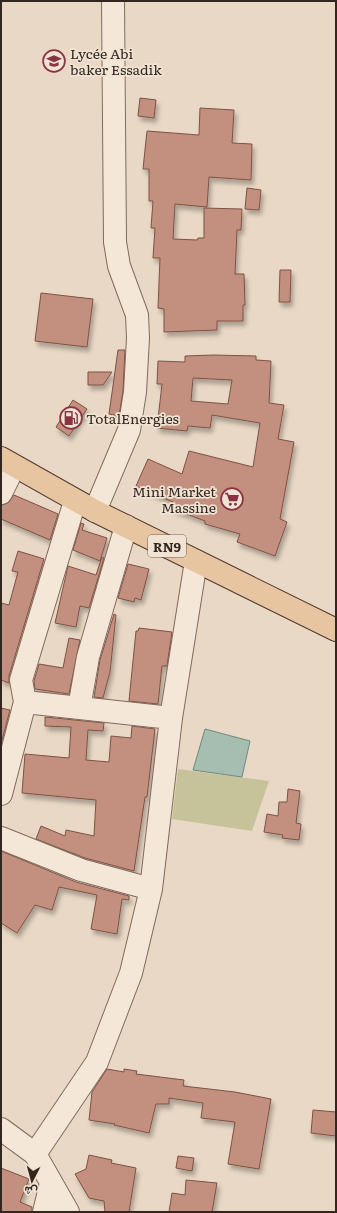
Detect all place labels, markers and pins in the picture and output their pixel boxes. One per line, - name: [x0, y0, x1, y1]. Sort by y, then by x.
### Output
- place label: Lycée Abi baker Essadik: [70, 43, 162, 79]
- school or university icon: Lycée Abi baker Essadik: [41, 48, 67, 74]
- fuel station icon: TotalEnergies: [58, 405, 84, 431]
- place label: TotalEnergies: [86, 408, 179, 428]
- place label: Mini Market Massine: [132, 481, 216, 517]
- supermarket icon: Mini Market Massine: [219, 486, 245, 512]

